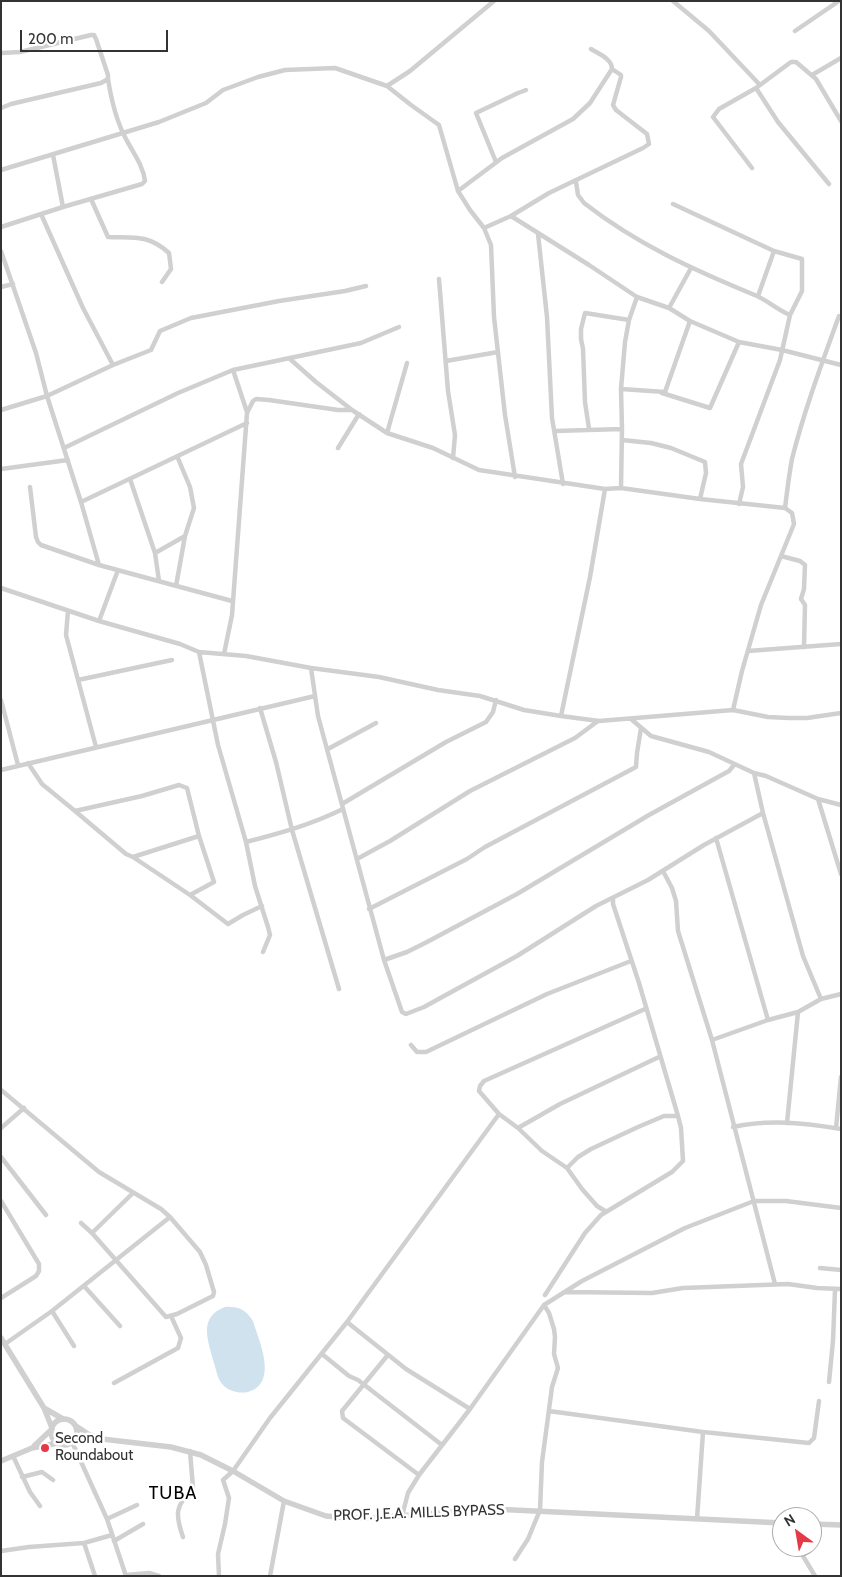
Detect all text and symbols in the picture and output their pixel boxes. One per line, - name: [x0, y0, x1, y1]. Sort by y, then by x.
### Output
- scale bar: [22, 20, 170, 52]
- text: 200 m: [28, 30, 73, 48]
- place label: Second Roundabout: [55, 1430, 133, 1465]
- marker: Second Roundabout: [39, 1442, 51, 1454]
- district label: TUBA: [148, 1483, 198, 1505]
- street label: PROF. J.E.A. MILLS BYPASS: [333, 1501, 505, 1525]
- north arrow: [772, 1507, 822, 1557]
- text: N: [781, 1510, 799, 1530]

